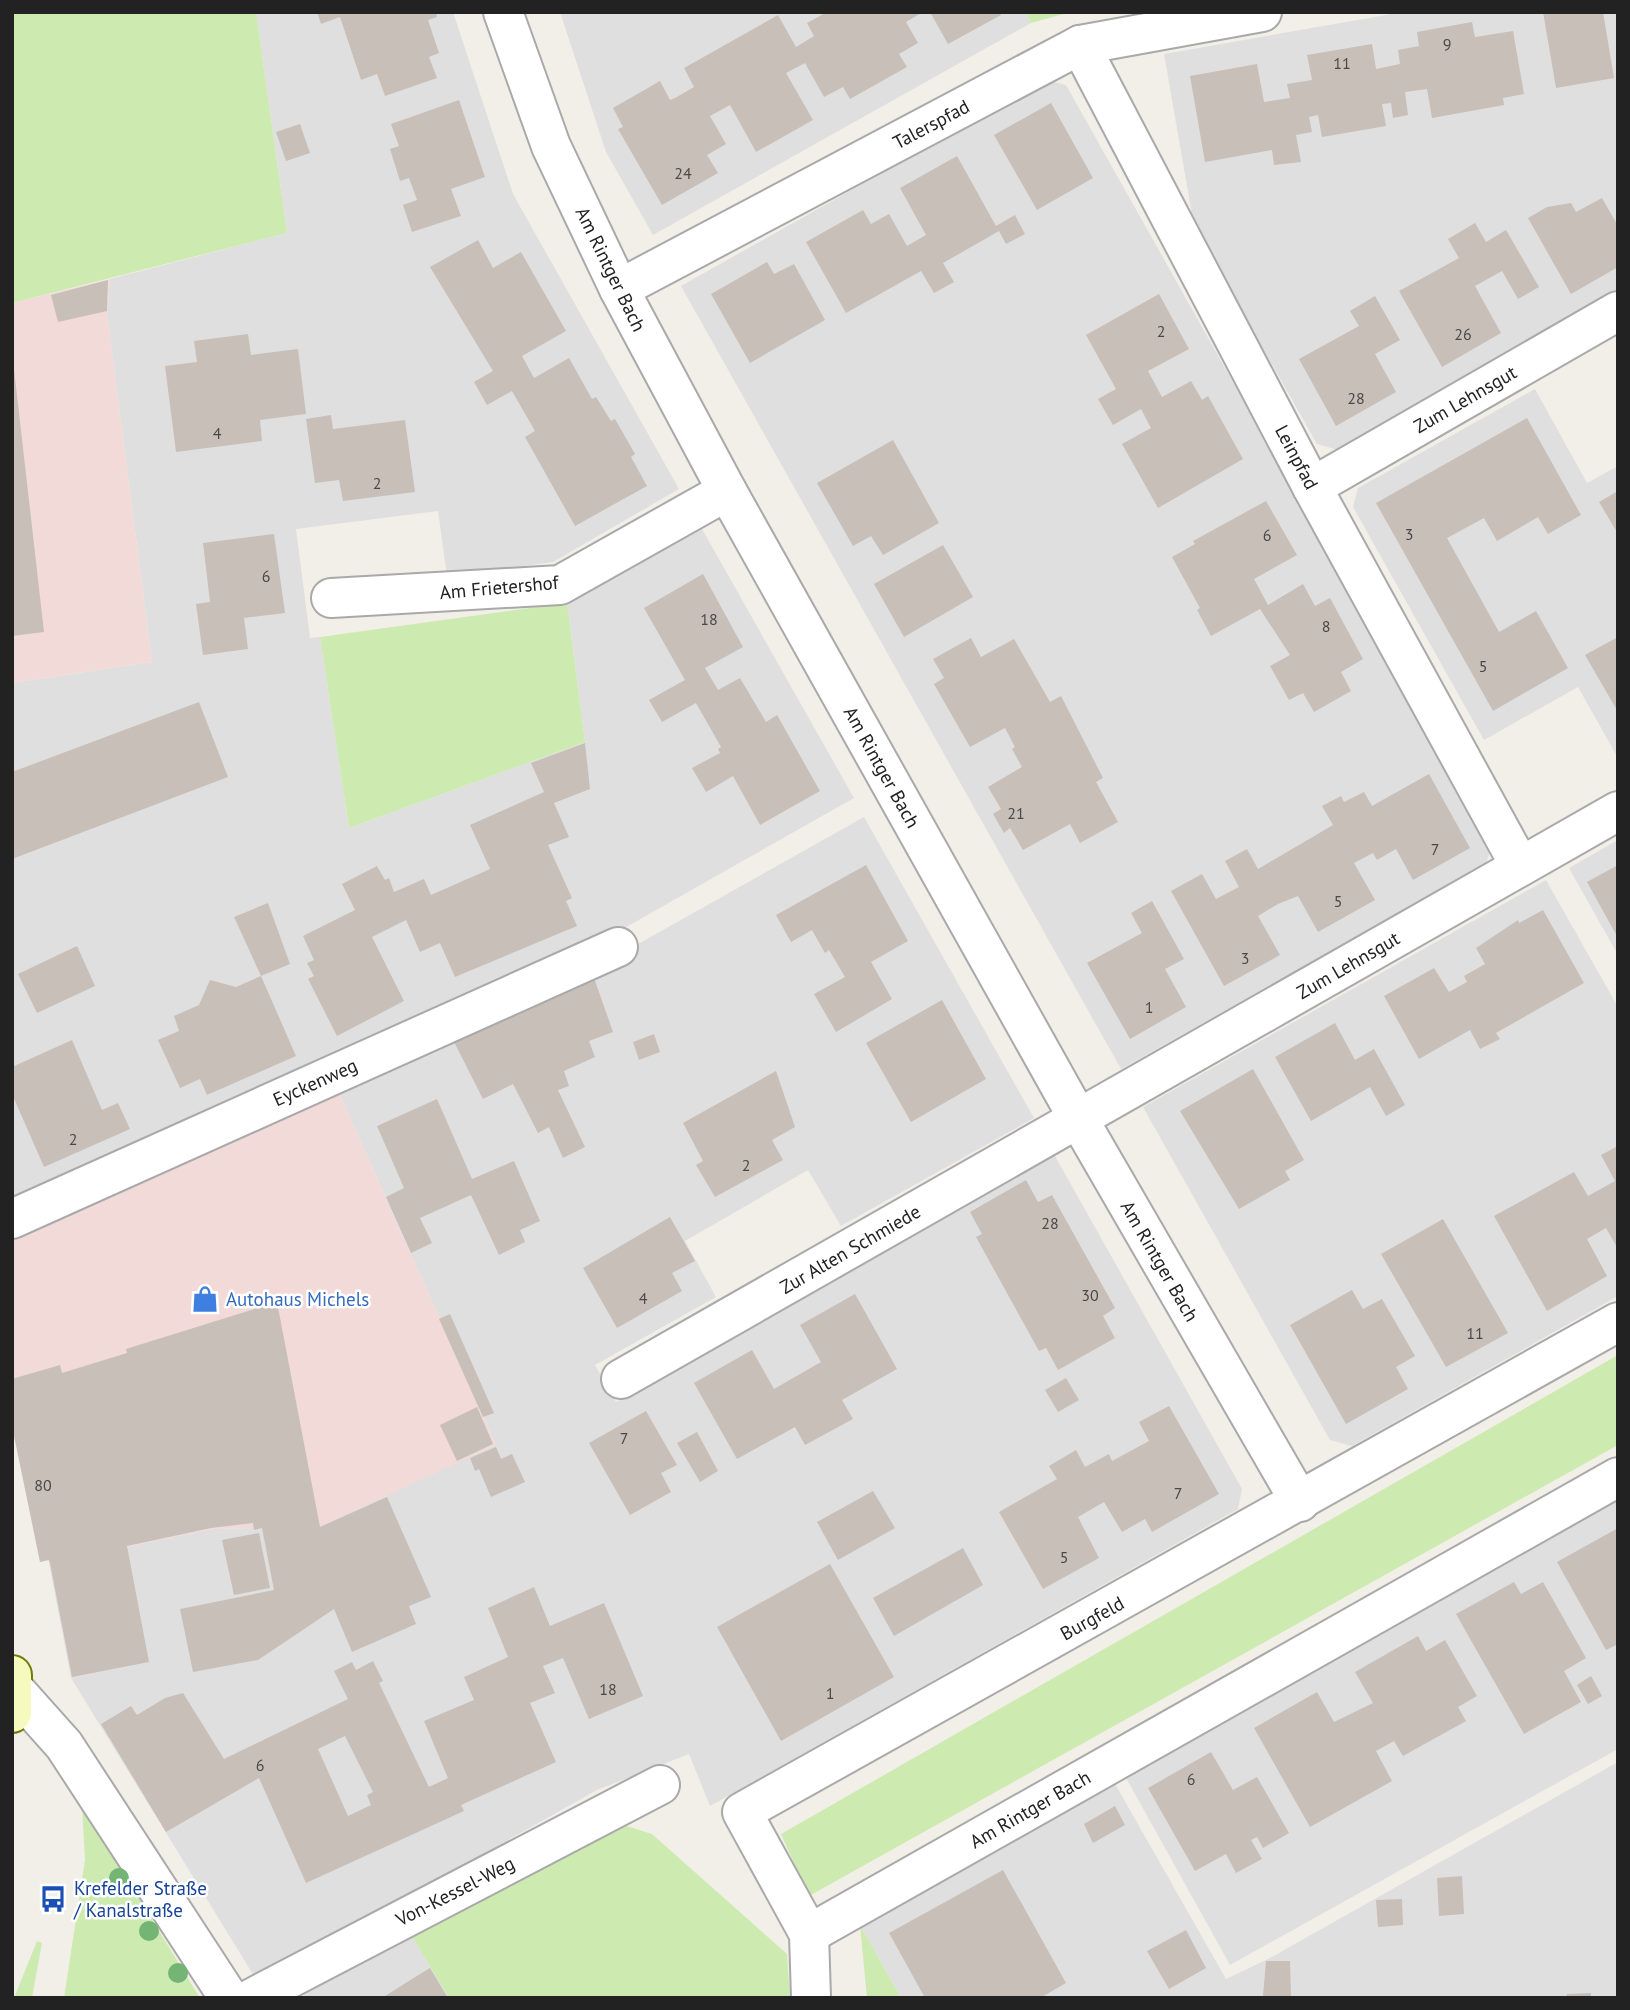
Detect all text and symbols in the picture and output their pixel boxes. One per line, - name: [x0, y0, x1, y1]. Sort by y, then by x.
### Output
- house number: 9: [1443, 34, 1451, 54]
- house number: 11: [1333, 53, 1351, 73]
- street label: Talerspfad: [889, 94, 973, 154]
- house number: 24: [674, 163, 692, 183]
- street label: Am Rintger Bach: [571, 203, 651, 335]
- house number: 2: [1157, 321, 1165, 341]
- house number: 26: [1454, 324, 1472, 344]
- street label: Zum Lehnsgut: [1409, 360, 1521, 438]
- house number: 28: [1347, 388, 1365, 408]
- street label: Leinpfad: [1270, 421, 1324, 493]
- house number: 4: [213, 423, 222, 443]
- house number: 2: [373, 473, 381, 493]
- house number: 3: [1405, 524, 1413, 544]
- house number: 6: [1263, 525, 1271, 545]
- house number: 6: [262, 566, 270, 586]
- street label: Am Frietershof: [438, 570, 560, 604]
- house number: 18: [700, 609, 718, 629]
- house number: 8: [1322, 616, 1330, 636]
- house number: 5: [1479, 656, 1487, 676]
- street label: Am Rintger Bach: [839, 702, 925, 832]
- house number: 21: [1007, 803, 1025, 823]
- house number: 7: [1431, 839, 1439, 859]
- house number: 5: [1334, 891, 1342, 911]
- street label: Zum Lehnsgut: [1292, 926, 1404, 1004]
- house number: 3: [1241, 948, 1249, 968]
- house number: 1: [1145, 997, 1153, 1017]
- street label: Eyckenweg: [269, 1053, 361, 1111]
- house number: 2: [69, 1129, 77, 1149]
- house number: 2: [742, 1155, 750, 1175]
- street label: Am Rintger Bach: [1116, 1196, 1204, 1326]
- street label: Zur Alten Schmiede: [775, 1199, 925, 1299]
- house number: 28: [1041, 1213, 1059, 1233]
- shop icon: Autohaus Michels: [190, 1284, 220, 1314]
- house number: 30: [1081, 1285, 1099, 1305]
- place label: Autohaus Michels: [226, 1287, 369, 1311]
- house number: 4: [639, 1288, 648, 1308]
- house number: 11: [1466, 1323, 1484, 1343]
- house number: 7: [620, 1428, 628, 1448]
- house number: 80: [34, 1475, 52, 1495]
- house number: 7: [1174, 1483, 1182, 1503]
- house number: 5: [1060, 1547, 1068, 1567]
- street label: Burgfeld: [1056, 1591, 1128, 1645]
- house number: 18: [599, 1679, 617, 1699]
- house number: 1: [826, 1683, 834, 1703]
- house number: 6: [256, 1755, 264, 1775]
- street label: Am Rintger Bach: [965, 1765, 1095, 1853]
- house number: 6: [1187, 1769, 1195, 1789]
- street label: Von-Kessel-Weg: [391, 1851, 518, 1932]
- place label: Krefelder Straße / Kanalstraße: [73, 1876, 207, 1922]
- bus stop icon: Krefelder Straße / Kanalstraße: [38, 1884, 68, 1914]

